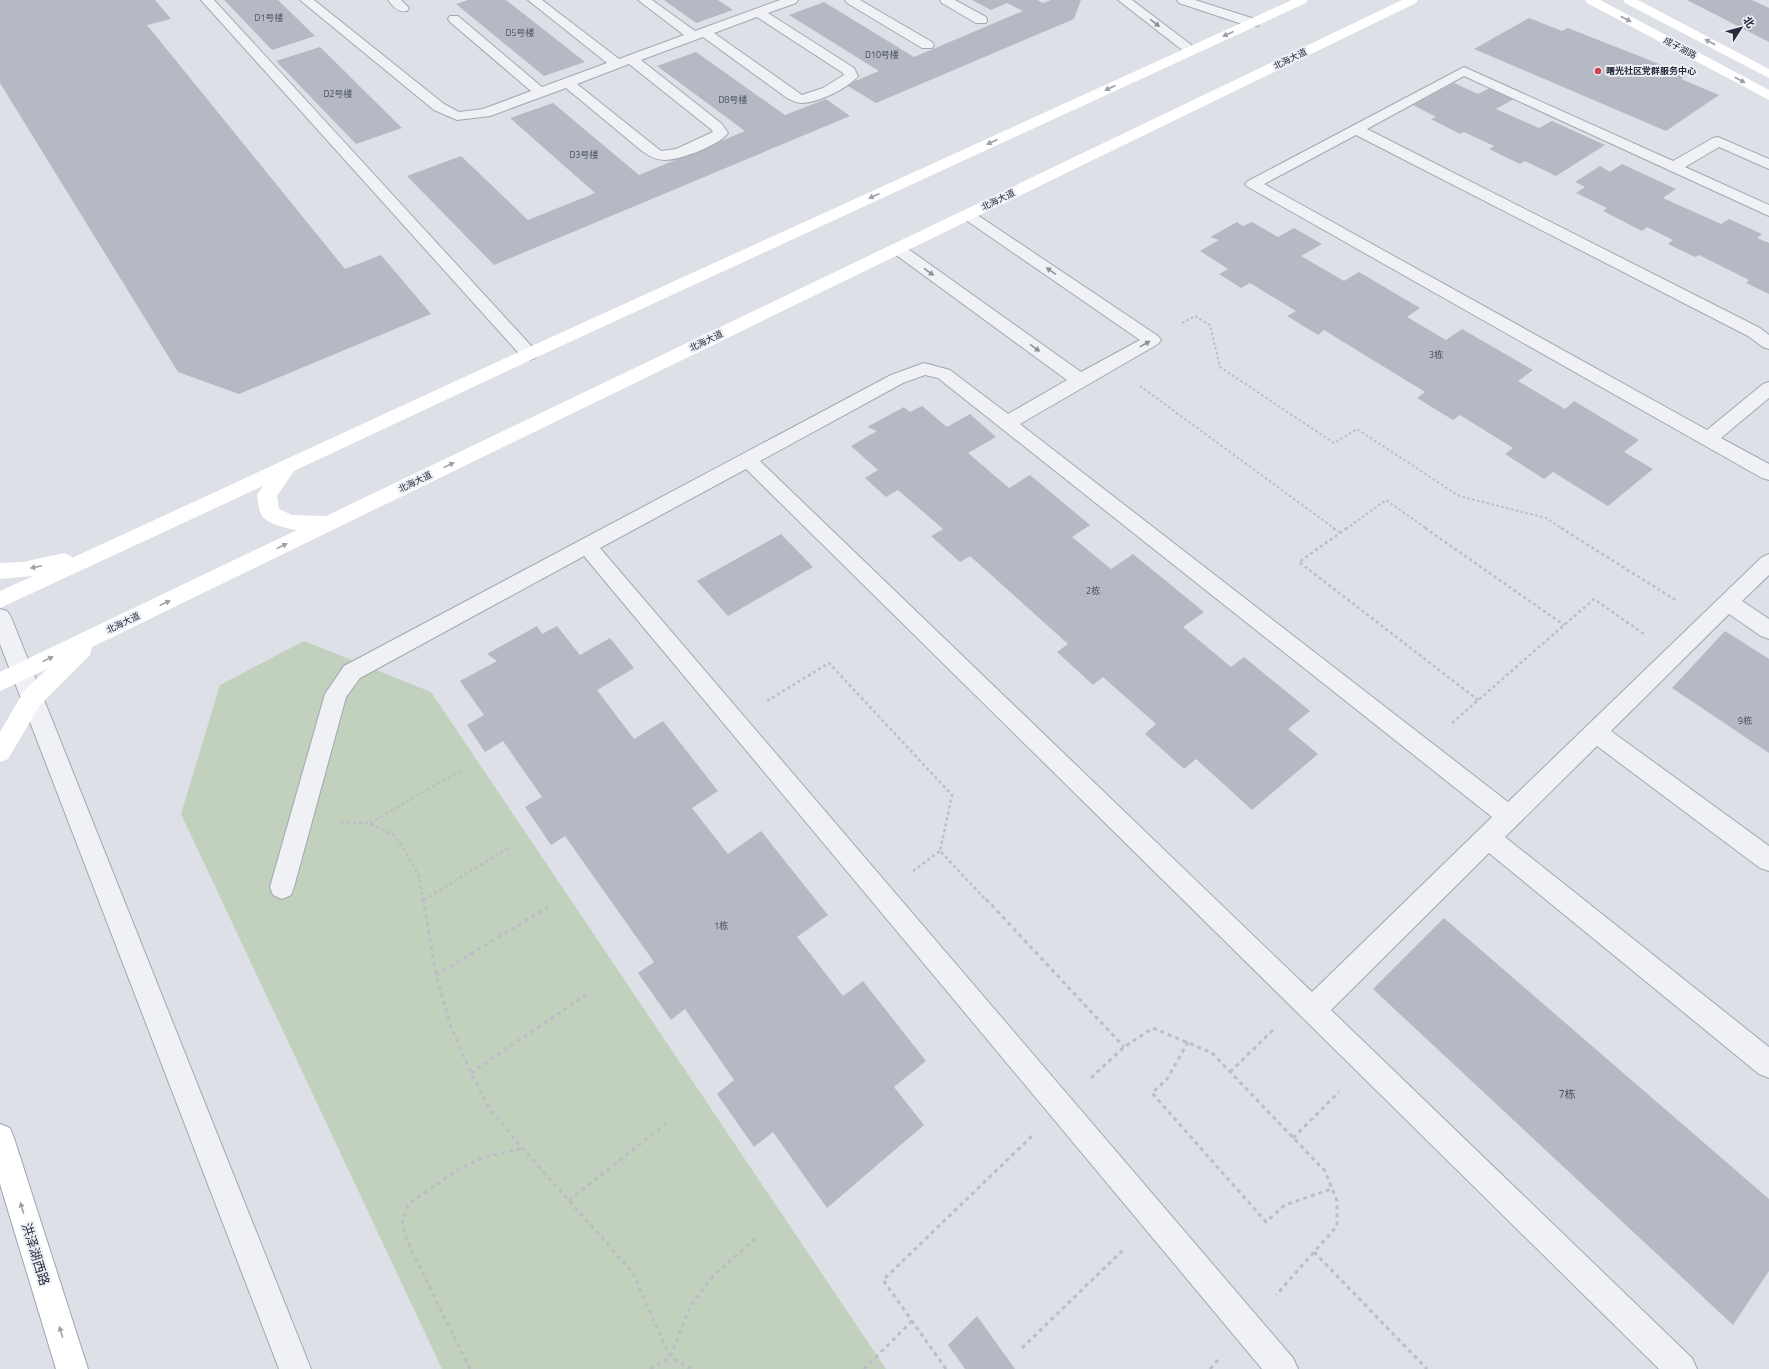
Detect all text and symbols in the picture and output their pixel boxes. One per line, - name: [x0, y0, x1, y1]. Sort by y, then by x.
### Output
- north arrow: [1721, 8, 1761, 48]
- house number: D1号楼: [255, 11, 283, 24]
- text: 北: [1739, 13, 1759, 31]
- one-way arrow: [1620, 15, 1631, 22]
- one-way arrow: [1150, 19, 1161, 27]
- house number: D5号楼: [506, 26, 534, 39]
- one-way arrow: [1223, 31, 1234, 37]
- street label: 成子湖路: [1661, 33, 1699, 62]
- one-way arrow: [1704, 39, 1716, 46]
- street label: 北海大道: [1271, 45, 1309, 72]
- house number: D10号楼: [865, 48, 899, 61]
- place label: 曙光社区党群服务中心: [1606, 64, 1696, 77]
- marker: 曙光社区党群服务中心: [1593, 66, 1603, 76]
- one-way arrow: [1734, 77, 1746, 84]
- one-way arrow: [1104, 85, 1115, 91]
- house number: D2号楼: [324, 87, 352, 100]
- house number: D8号楼: [719, 93, 747, 106]
- one-way arrow: [986, 139, 997, 145]
- house number: D3号楼: [570, 148, 598, 161]
- street label: 北海大道: [979, 186, 1017, 213]
- one-way arrow: [868, 193, 879, 199]
- one-way arrow: [924, 267, 935, 276]
- one-way arrow: [1046, 267, 1057, 275]
- street label: 北海大道: [687, 327, 725, 354]
- one-way arrow: [1139, 340, 1151, 347]
- one-way arrow: [1030, 343, 1040, 351]
- house number: 3栋: [1429, 348, 1443, 361]
- one-way arrow: [444, 462, 455, 468]
- street label: 北海大道: [396, 468, 434, 495]
- one-way arrow: [276, 543, 288, 549]
- one-way arrow: [30, 564, 42, 570]
- house number: 2栋: [1086, 584, 1100, 597]
- one-way arrow: [159, 600, 171, 606]
- street label: 北海大道: [104, 609, 142, 636]
- one-way arrow: [42, 656, 53, 662]
- house number: 9栋: [1738, 714, 1752, 727]
- house number: 1栋: [714, 919, 728, 932]
- house number: 7栋: [1558, 1086, 1576, 1102]
- one-way arrow: [19, 1201, 25, 1213]
- street label: 洪泽湖西路: [17, 1220, 55, 1288]
- one-way arrow: [57, 1325, 63, 1337]

